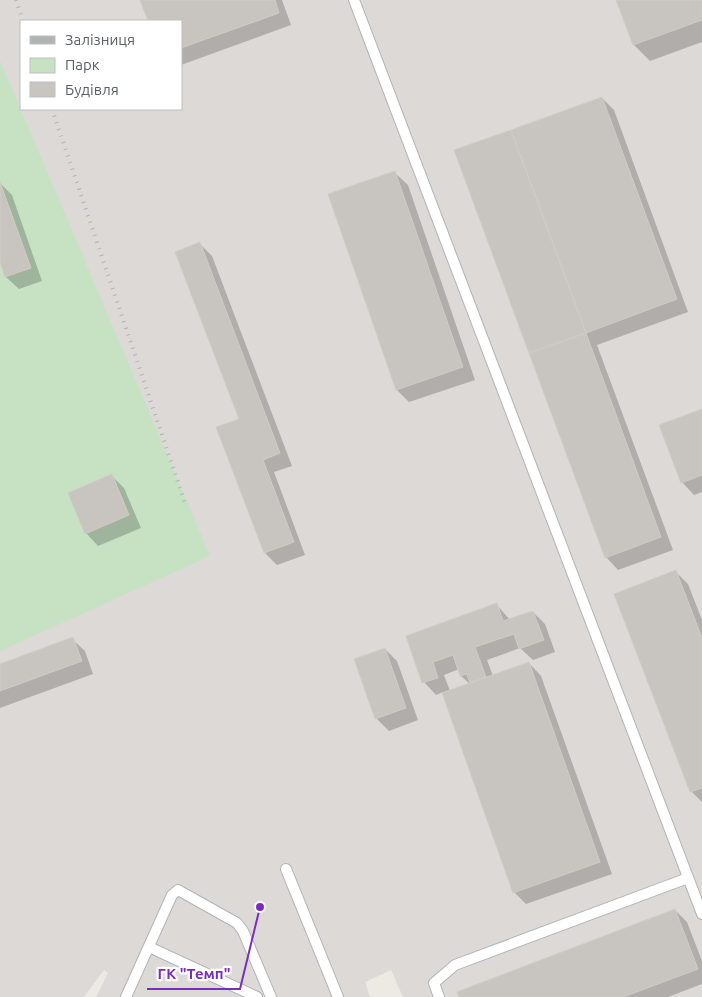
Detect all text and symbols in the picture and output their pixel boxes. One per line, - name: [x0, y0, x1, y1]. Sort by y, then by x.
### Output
- legend: [20, 20, 182, 110]
- text: Залізниця: [65, 31, 135, 48]
- text: Парк: [65, 56, 100, 73]
- text: Будівля: [65, 81, 119, 98]
- callout: ГК "Темп": [147, 959, 240, 989]
- text: ГК "Темп": [158, 965, 230, 982]

